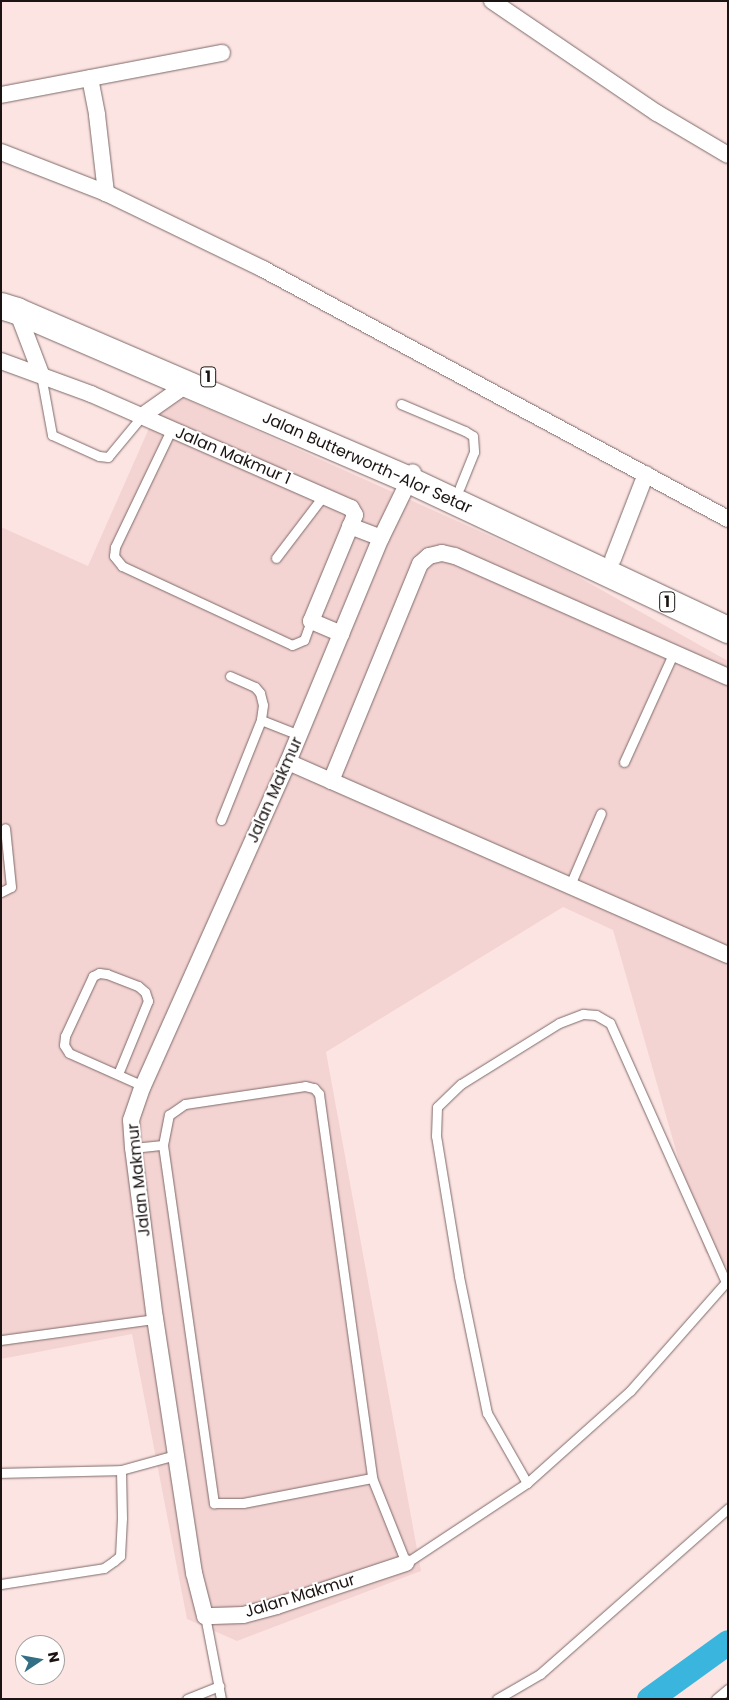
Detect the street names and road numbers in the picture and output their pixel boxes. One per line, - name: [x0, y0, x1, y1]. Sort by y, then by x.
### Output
- road number: 1: [199, 364, 217, 390]
- street label: Jalan Butterworth-Alor Setar: [259, 408, 475, 518]
- street label: Jalan Makmur 1: [172, 423, 294, 489]
- road number: 1: [658, 590, 676, 614]
- street label: Jalan Makmur: [243, 734, 307, 846]
- street label: Jalan Makmur: [123, 1122, 155, 1238]
- street label: Jalan Makmur: [243, 1570, 357, 1622]

